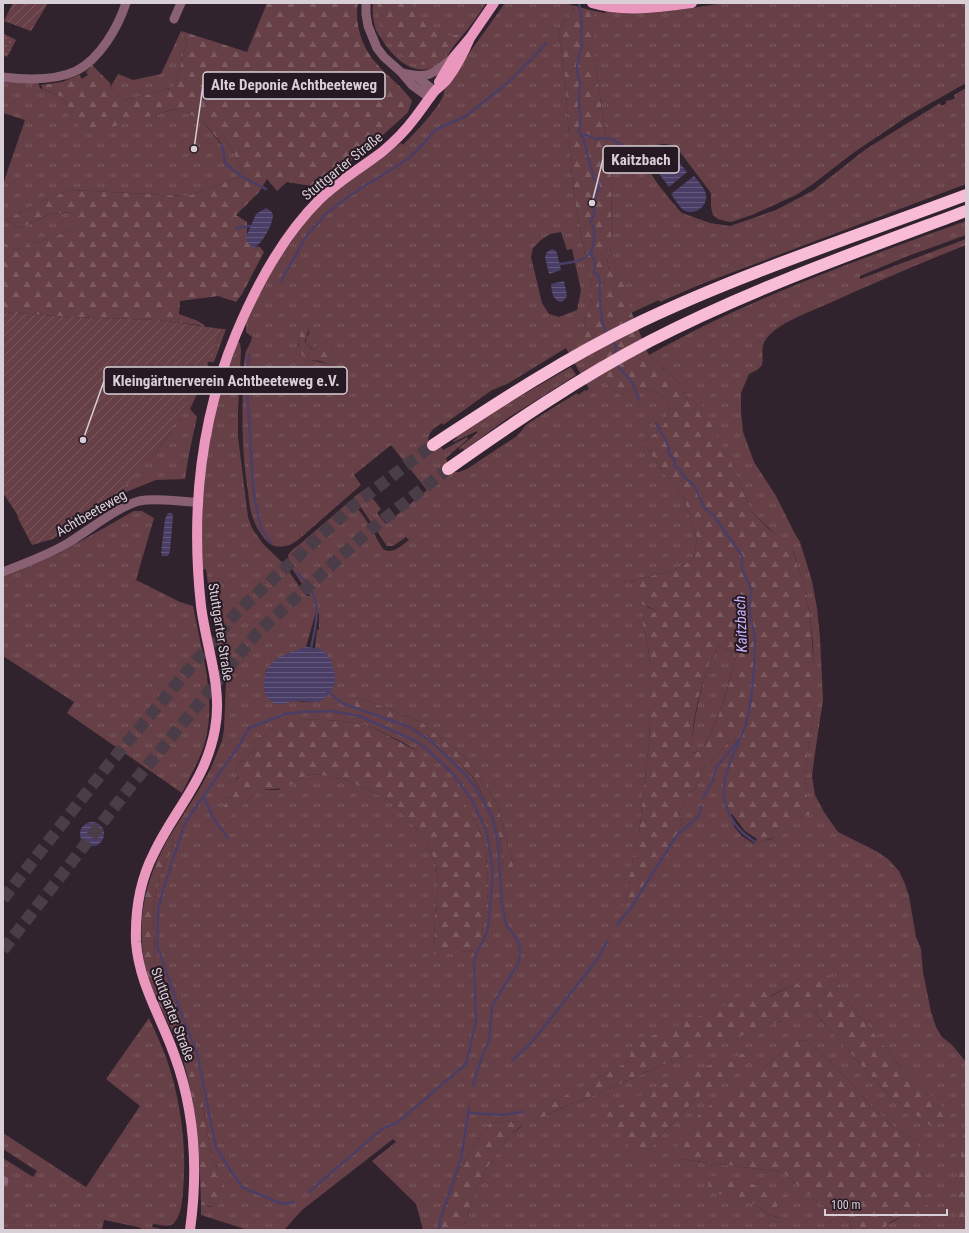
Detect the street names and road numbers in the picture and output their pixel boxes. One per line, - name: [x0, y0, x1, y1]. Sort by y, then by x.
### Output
- street label: Stuttgarter Straße: [299, 128, 386, 203]
- street label: Achtbeeteweg: [53, 486, 129, 540]
- street label: Stuttgarter Straße: [205, 582, 237, 682]
- street label: Stuttgarter Straße: [148, 965, 198, 1063]

